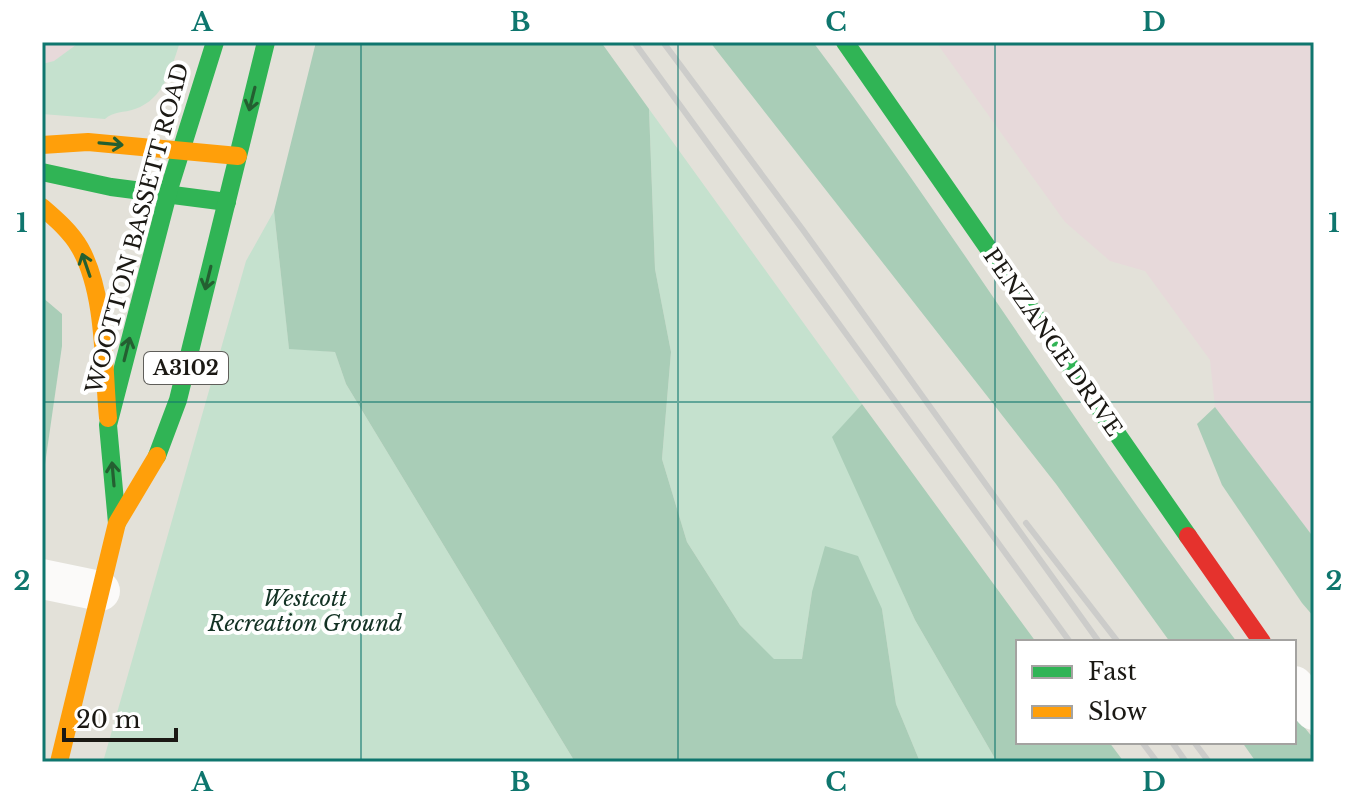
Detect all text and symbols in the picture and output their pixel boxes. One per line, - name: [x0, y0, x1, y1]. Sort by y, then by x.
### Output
- text: A: [190, 6, 213, 38]
- text: B: [510, 6, 530, 38]
- text: C: [825, 6, 847, 38]
- text: D: [1142, 6, 1166, 38]
- street label: WOOTTON BASSETT ROAD: [80, 60, 195, 397]
- one-way arrow: [244, 85, 259, 111]
- one-way arrow: [98, 137, 124, 152]
- text: 1: [16, 207, 28, 239]
- text: 1: [1328, 207, 1340, 239]
- street label: PENZANCE DRIVE: [978, 243, 1128, 441]
- one-way arrow: [78, 252, 93, 277]
- one-way arrow: [200, 265, 215, 290]
- one-way arrow: [120, 337, 135, 362]
- road number: A3102: [144, 352, 228, 384]
- one-way arrow: [105, 461, 120, 488]
- text: 2: [14, 565, 30, 597]
- text: 2: [1326, 565, 1342, 597]
- park label: Westcott Recreation Ground: [207, 585, 403, 637]
- legend: [1016, 640, 1296, 744]
- text: Fast: [1088, 657, 1136, 686]
- scale bar: [64, 692, 176, 742]
- text: Slow: [1088, 697, 1147, 726]
- text: 20 m: [76, 705, 141, 734]
- text: A: [190, 766, 213, 798]
- text: B: [510, 766, 530, 798]
- text: C: [825, 766, 847, 798]
- text: D: [1142, 766, 1166, 798]

